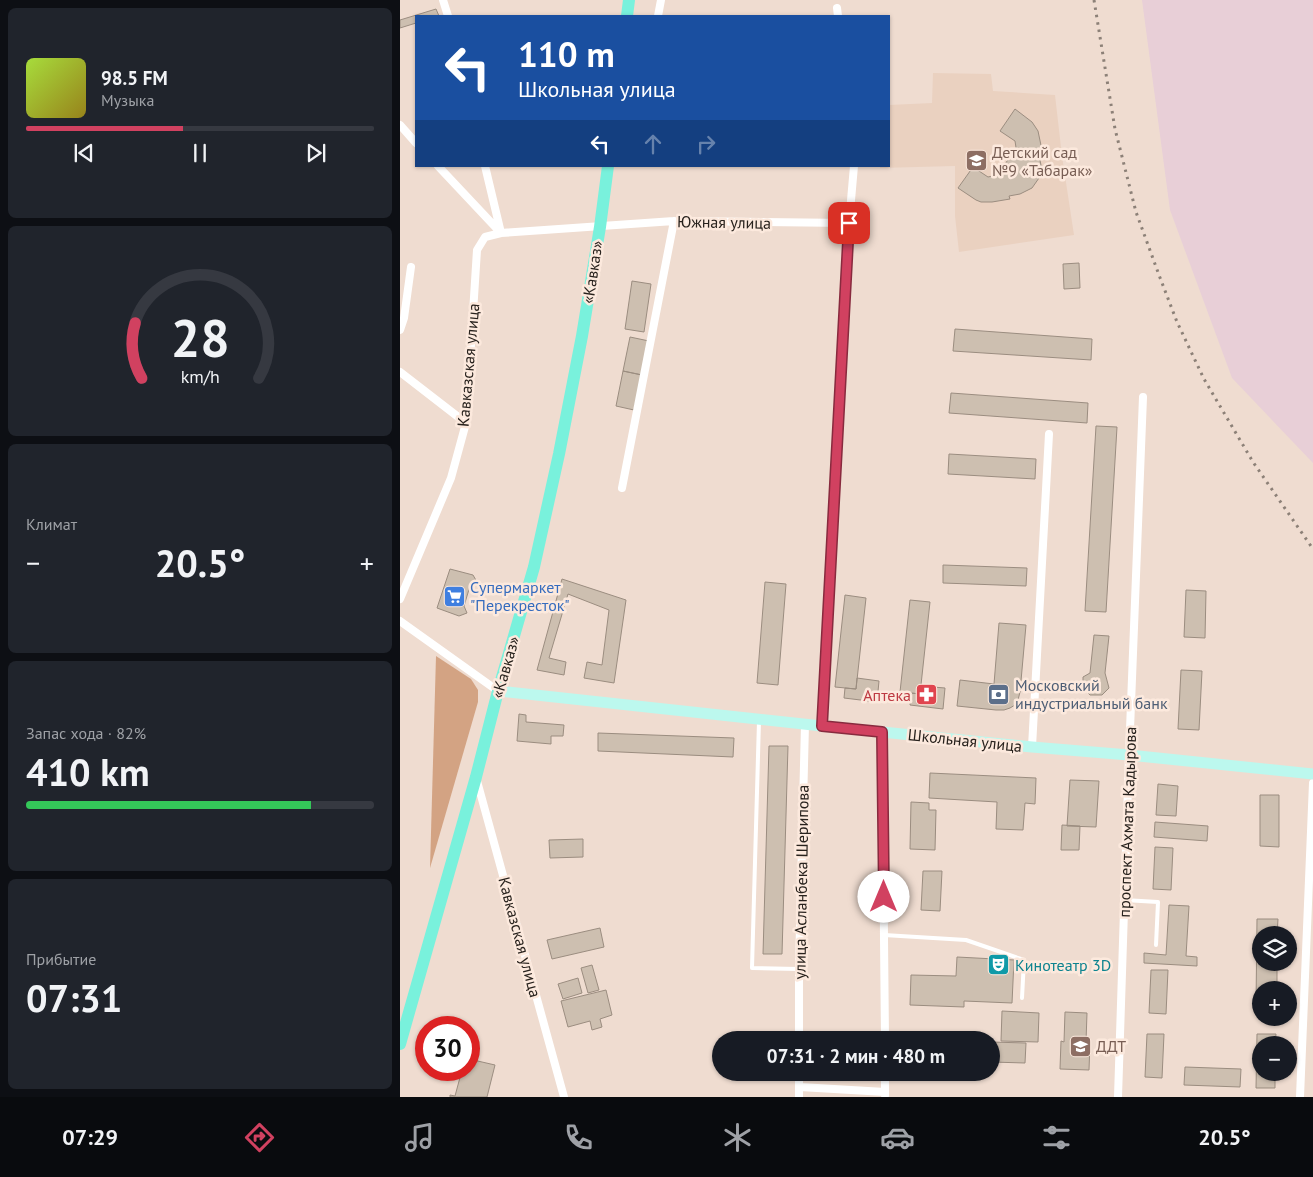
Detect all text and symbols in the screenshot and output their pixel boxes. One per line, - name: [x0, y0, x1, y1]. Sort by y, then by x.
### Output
- text: 110 m: [518, 31, 615, 77]
- icon: left: [435, 35, 500, 100]
- text: 98.5 FM: [101, 66, 168, 90]
- text: Школьная улица: [518, 75, 676, 103]
- text: Музыка: [101, 90, 154, 110]
- icon: left: [586, 130, 614, 158]
- icon: ahead: [639, 130, 667, 158]
- icon: right: [692, 130, 720, 158]
- icon: previous: [70, 139, 98, 167]
- icon: pause: [186, 139, 214, 167]
- icon: next: [302, 139, 330, 167]
- place label: Детский сад №9 «Табарак»: [992, 142, 1093, 180]
- school or university icon: Детский сад №9 «Табарак»: [964, 149, 988, 173]
- pin: [828, 202, 870, 244]
- icon: arrive: [835, 209, 863, 237]
- street label: Южная улица: [677, 211, 771, 233]
- street label: «Кавказ»: [577, 239, 607, 305]
- street label: Кавказская улица: [453, 303, 483, 427]
- text: 28: [171, 304, 229, 371]
- text: km/h: [180, 365, 220, 388]
- text: Климат: [26, 514, 77, 534]
- text: 20.5°: [155, 538, 245, 587]
- text: −: [26, 544, 40, 581]
- text: +: [360, 544, 374, 581]
- place label: Супермаркет "Перекресток": [470, 577, 570, 615]
- supermarket icon: Супермаркет "Перекресток": [442, 584, 466, 608]
- street label: «Кавказ»: [487, 633, 523, 700]
- place label: Московский индустриальный банк: [1015, 675, 1168, 713]
- bank icon: Московский индустриальный банк: [987, 682, 1011, 706]
- pharmacy icon: Аптека: [915, 683, 939, 707]
- place label: Аптека: [863, 685, 911, 705]
- text: Запас хода · 82%: [26, 723, 146, 743]
- street label: Школьная улица: [907, 724, 1023, 756]
- street label: проспект Ахмата Кадырова: [1114, 726, 1140, 918]
- text: 410 km: [26, 747, 150, 796]
- street label: улица Асланбека Шерипова: [789, 785, 813, 979]
- position arrow: [857, 870, 909, 922]
- street label: Кавказская улица: [494, 875, 546, 999]
- map controls: [1252, 926, 1297, 1081]
- button: layers: [1252, 926, 1297, 971]
- text: Прибытие: [26, 949, 96, 969]
- theatre icon: Кинотеатр 3D: [987, 953, 1011, 977]
- place label: Кинотеатр 3D: [1015, 955, 1111, 975]
- text: 07:31: [26, 973, 122, 1022]
- button: +: [1252, 981, 1297, 1026]
- speed limit sign: 30: [415, 1016, 480, 1081]
- school or university icon: ДДТ: [1068, 1034, 1092, 1058]
- place label: ДДТ: [1096, 1036, 1126, 1056]
- button: −: [1252, 1036, 1297, 1081]
- text: 07:31 · 2 мин · 480 m: [767, 1044, 945, 1068]
- icon: directions: [242, 1120, 277, 1155]
- icon: music: [402, 1120, 437, 1155]
- icon: phone: [561, 1120, 596, 1155]
- icon: climate: [720, 1120, 755, 1155]
- icon: car: [880, 1120, 915, 1155]
- icon: filters: [1039, 1120, 1074, 1155]
- text: 07:29: [62, 1123, 118, 1151]
- text: 20.5°: [1198, 1123, 1251, 1151]

